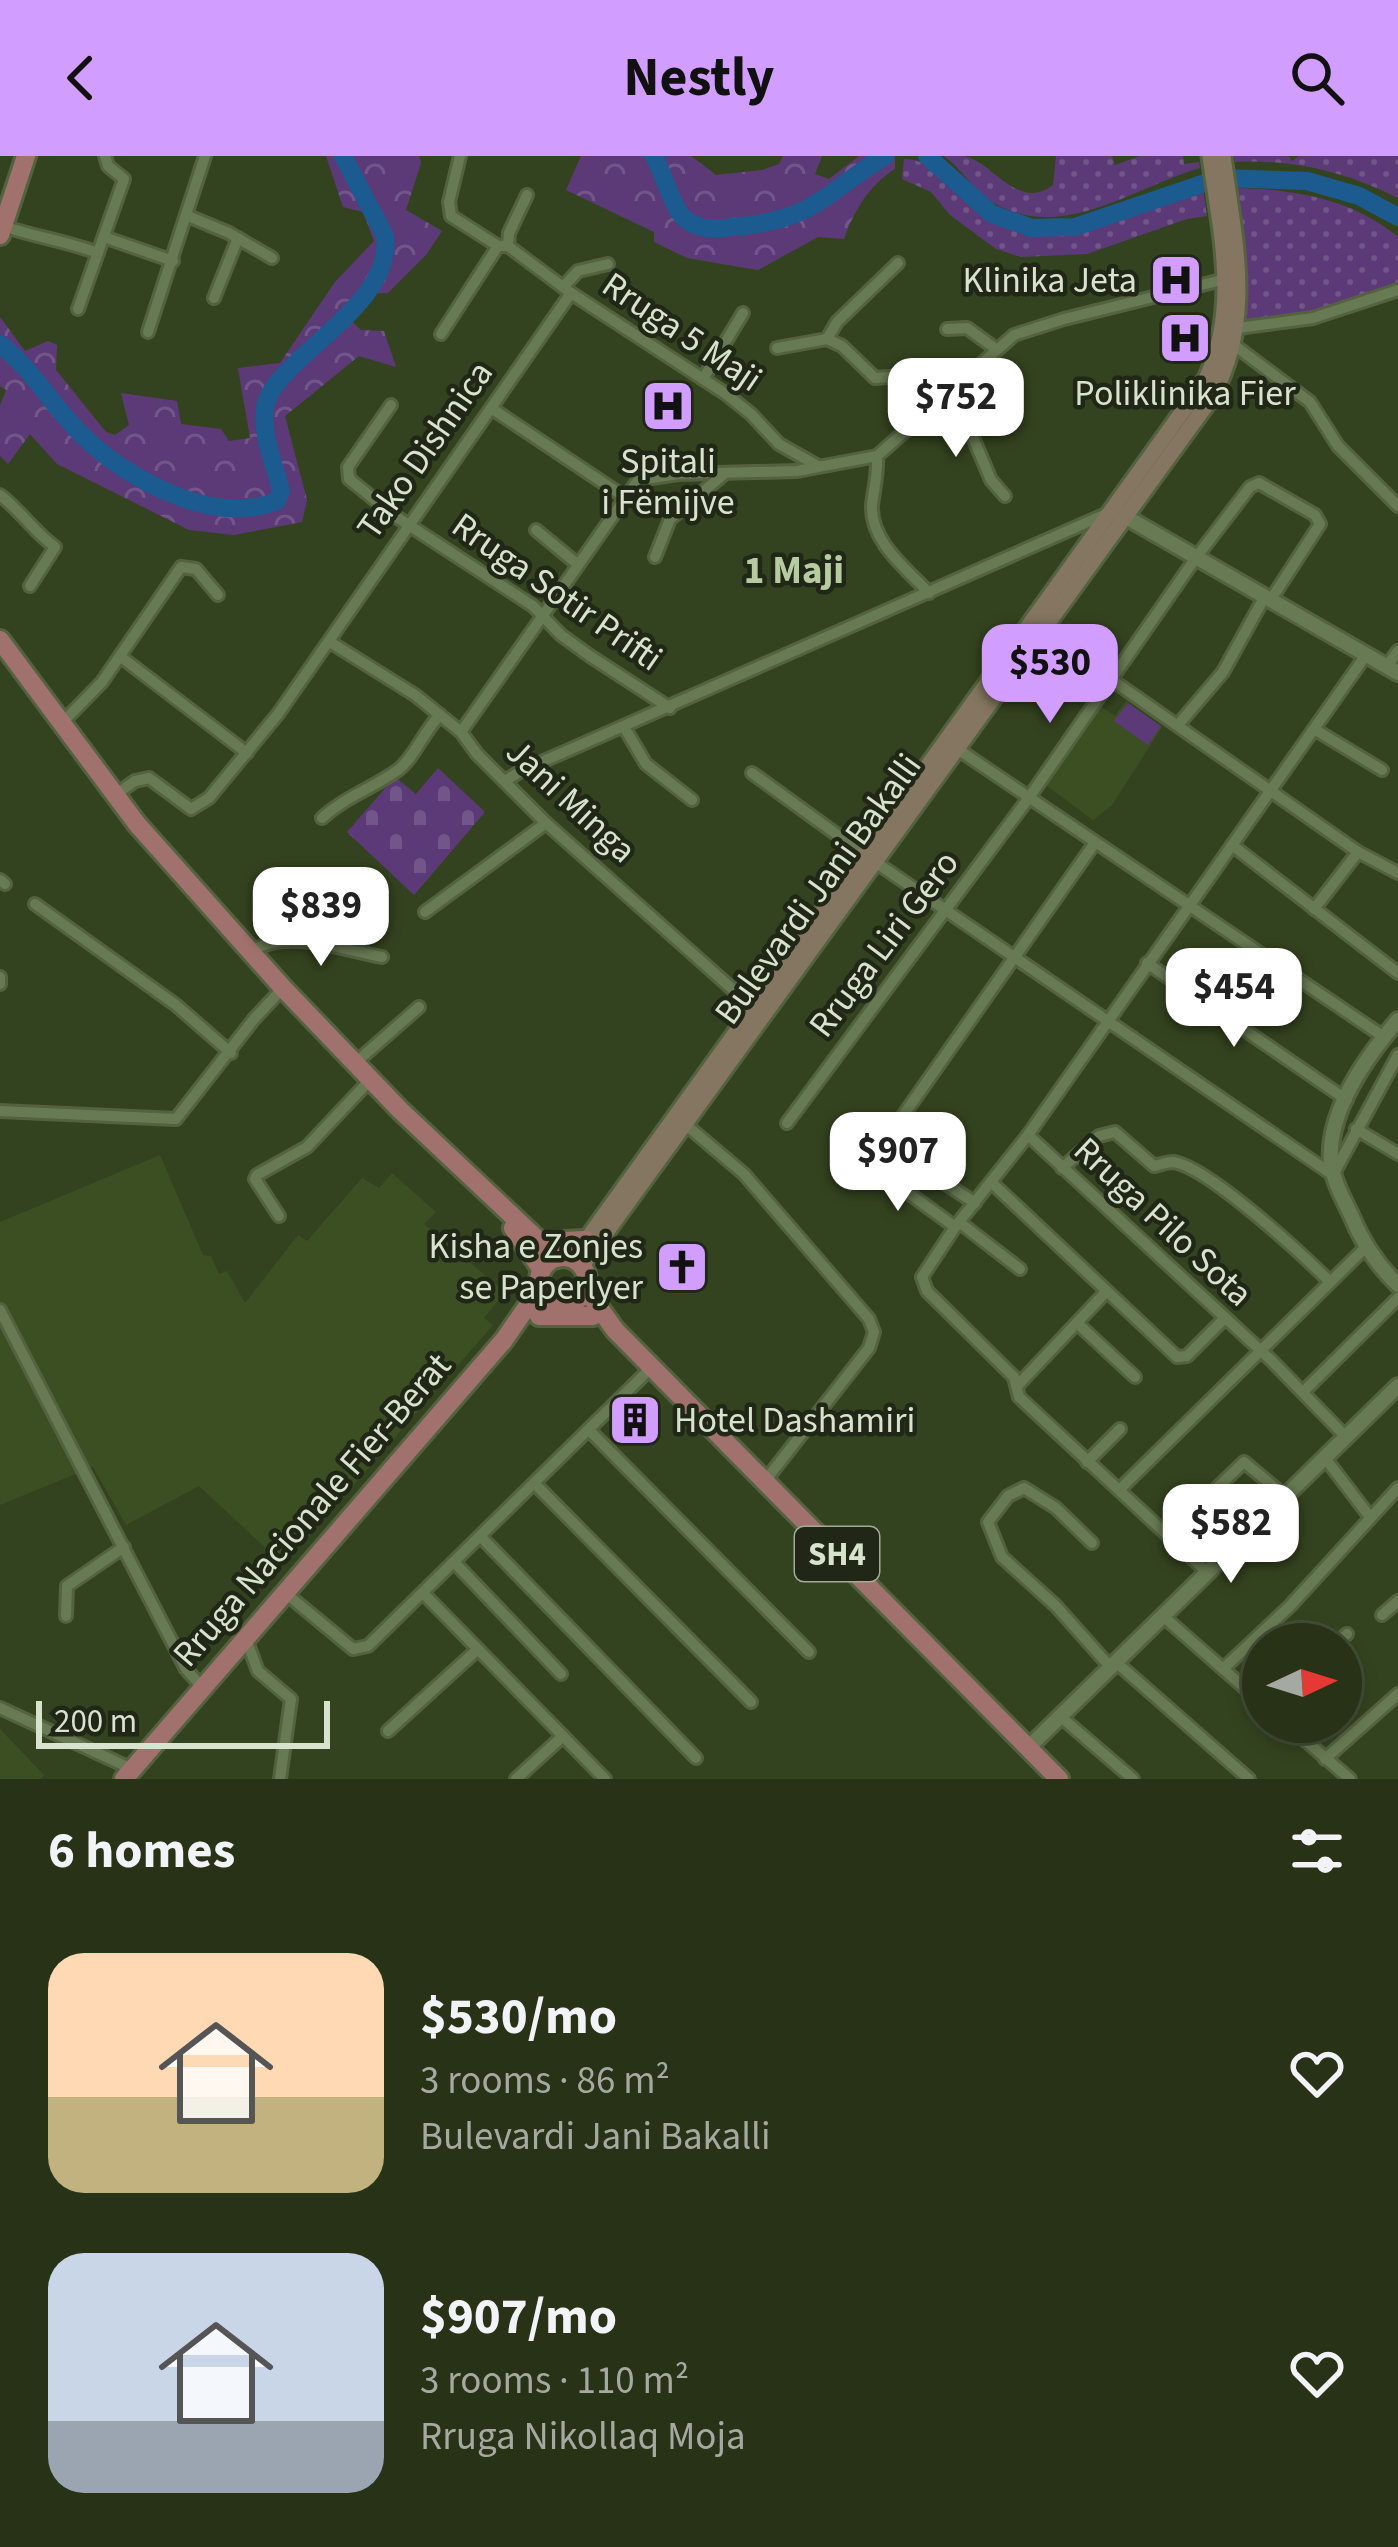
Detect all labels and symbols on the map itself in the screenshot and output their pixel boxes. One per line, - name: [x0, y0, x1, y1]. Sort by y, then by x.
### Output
- hospital icon: Klinika Jeta: [1148, 252, 1204, 308]
- place label: Klinika Jeta: [962, 255, 1137, 306]
- street label: Rruga 5 Maji: [592, 260, 772, 404]
- hospital icon: Poliklinika Fier: [1157, 310, 1213, 366]
- street label: Tako Dishnica: [345, 351, 505, 549]
- pin: $752: [885, 358, 1027, 460]
- place label: Poliklinika Fier: [1074, 368, 1296, 419]
- hospital icon: Spitali i Fëmijve: [640, 378, 696, 434]
- place label: Spitali i Fëmijve: [601, 436, 735, 528]
- street label: Rruga Sotir Prifti: [442, 500, 672, 684]
- district label: 1 Maji: [744, 543, 844, 599]
- pin: $530: [979, 624, 1121, 726]
- street label: Jani Minga: [495, 727, 647, 875]
- street label: Bulevardi Jani Bakalli: [702, 743, 934, 1035]
- street label: Rruga Liri Gero: [797, 840, 971, 1048]
- pin: $839: [250, 867, 392, 969]
- pin: $454: [1163, 948, 1305, 1050]
- pin: $907: [827, 1112, 969, 1214]
- street label: Rruga Pilo Sota: [1062, 1126, 1264, 1318]
- place label: Kisha e Zonjes se Paperlyer: [429, 1221, 643, 1313]
- church icon: Kisha e Zonjes se Paperlyer: [654, 1239, 710, 1295]
- street label: Rruga Nacionale Fier-Berat: [161, 1342, 463, 1678]
- building icon: Hotel Dashamiri: [607, 1392, 663, 1448]
- place label: Hotel Dashamiri: [674, 1395, 915, 1446]
- pin: $582: [1160, 1484, 1302, 1586]
- road number: SH4: [795, 1527, 879, 1581]
- north arrow: [1242, 1623, 1362, 1743]
- scale bar: [36, 1695, 330, 1748]

